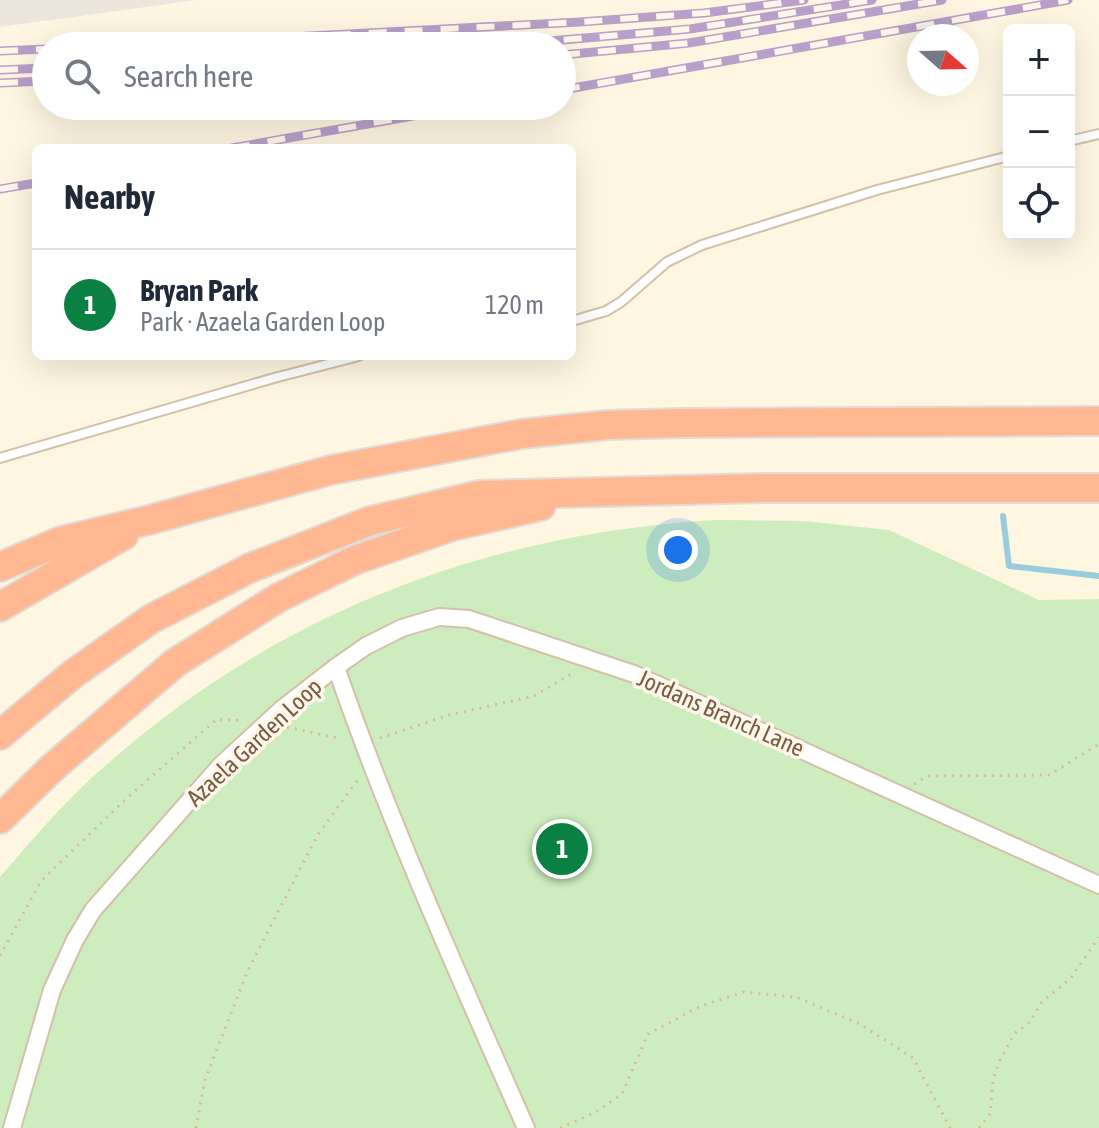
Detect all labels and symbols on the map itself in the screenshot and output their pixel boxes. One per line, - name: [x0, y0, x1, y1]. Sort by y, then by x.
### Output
- north arrow: [907, 24, 979, 96]
- your location: [658, 530, 698, 570]
- street label: Jordans Branch Lane: [633, 664, 809, 762]
- street label: Azaela Garden Loop: [181, 673, 327, 811]
- pin: 1: [536, 819, 588, 879]

